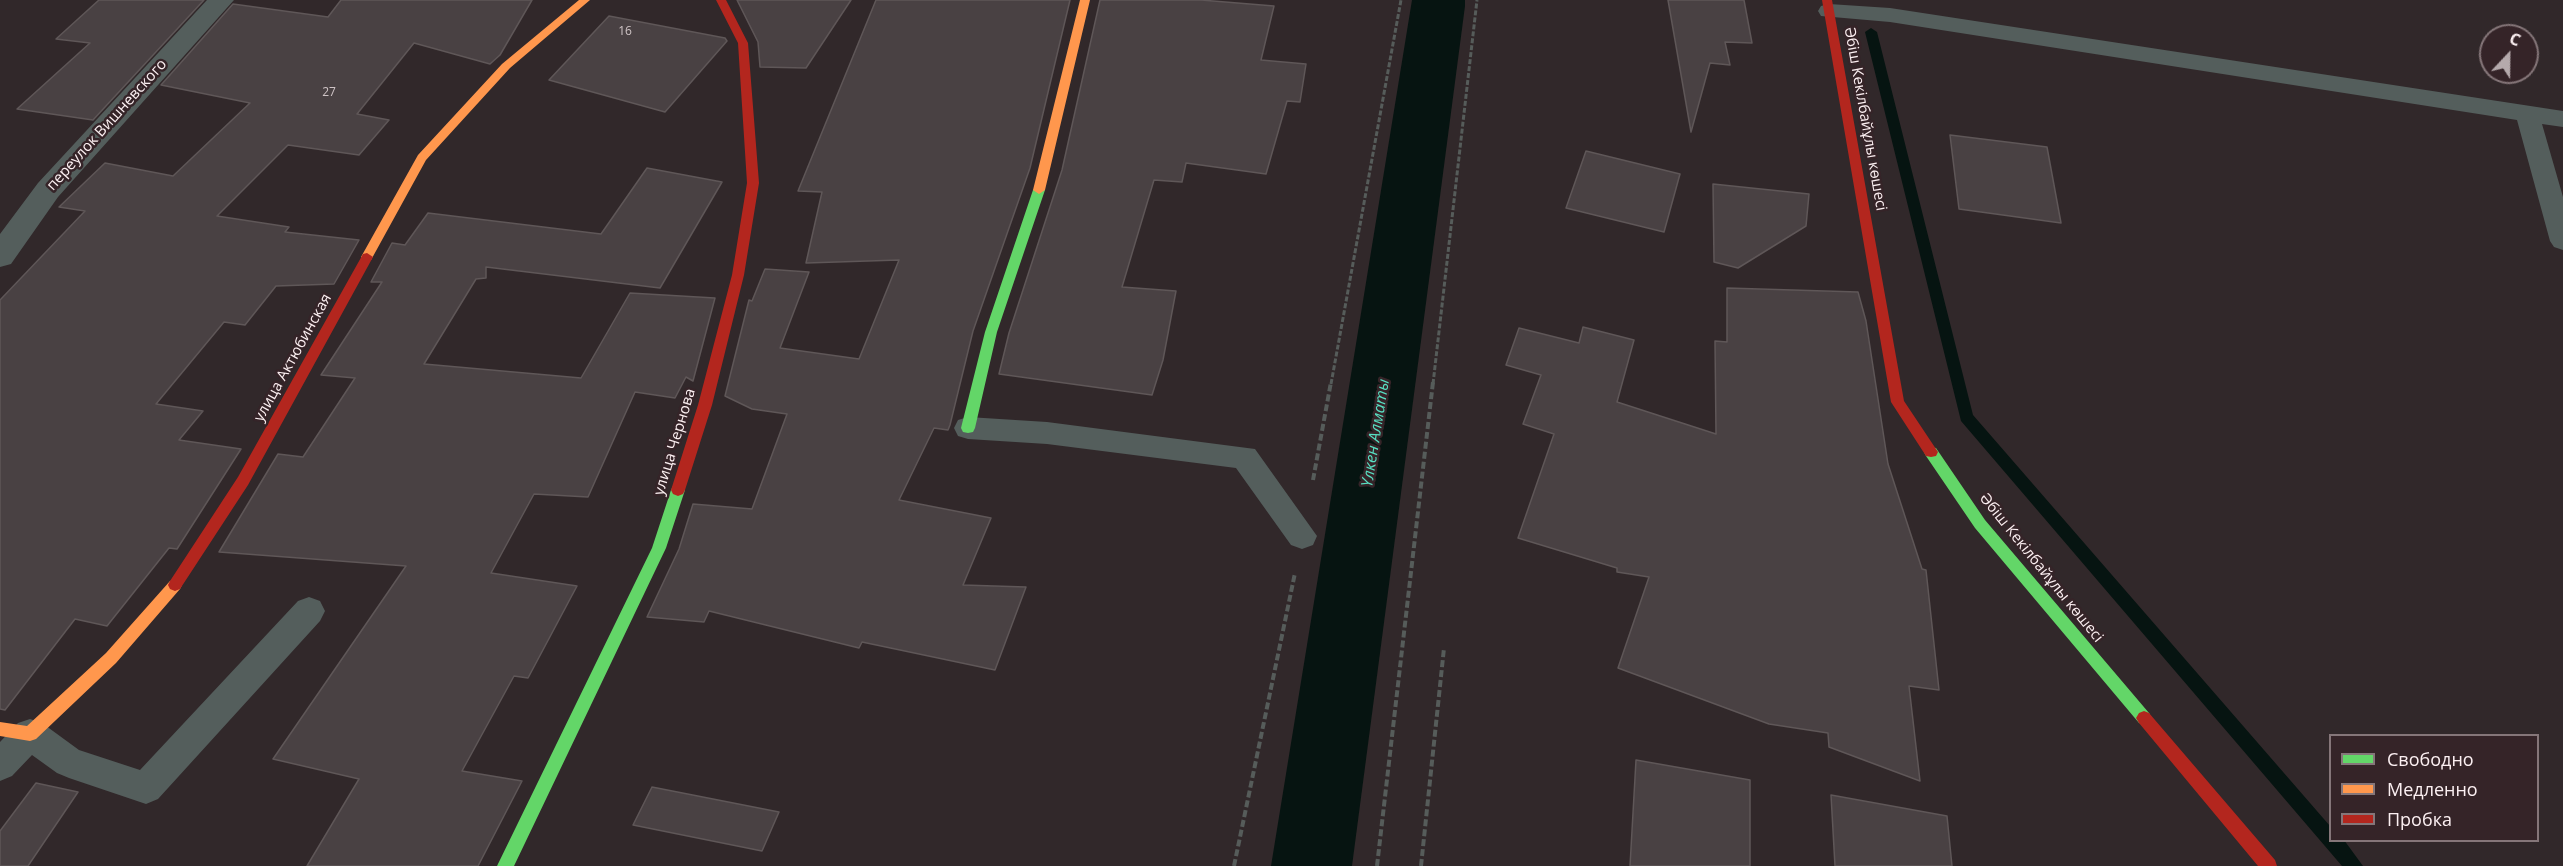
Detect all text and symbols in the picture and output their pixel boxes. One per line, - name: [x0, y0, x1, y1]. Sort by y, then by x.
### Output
- north arrow: [2479, 24, 2539, 84]
- house number: 16: [618, 25, 632, 39]
- street label: Әбіш Кекілбайұлы көшесі: [1840, 26, 1890, 212]
- text: С: [2506, 27, 2524, 51]
- street label: переулок Вишневского: [43, 56, 171, 194]
- house number: 27: [322, 86, 336, 100]
- street label: улица Актюбинская: [250, 291, 336, 425]
- water label: Үлкен Алматы: [1358, 378, 1394, 488]
- street label: улица Чернова: [650, 386, 700, 498]
- street label: Әбіш Кекілбайұлы көшесі: [1975, 490, 2107, 646]
- legend: [2329, 734, 2539, 842]
- text: Свободно: [2387, 747, 2474, 771]
- text: Медленно: [2387, 777, 2478, 801]
- text: Пробка: [2387, 807, 2452, 831]

